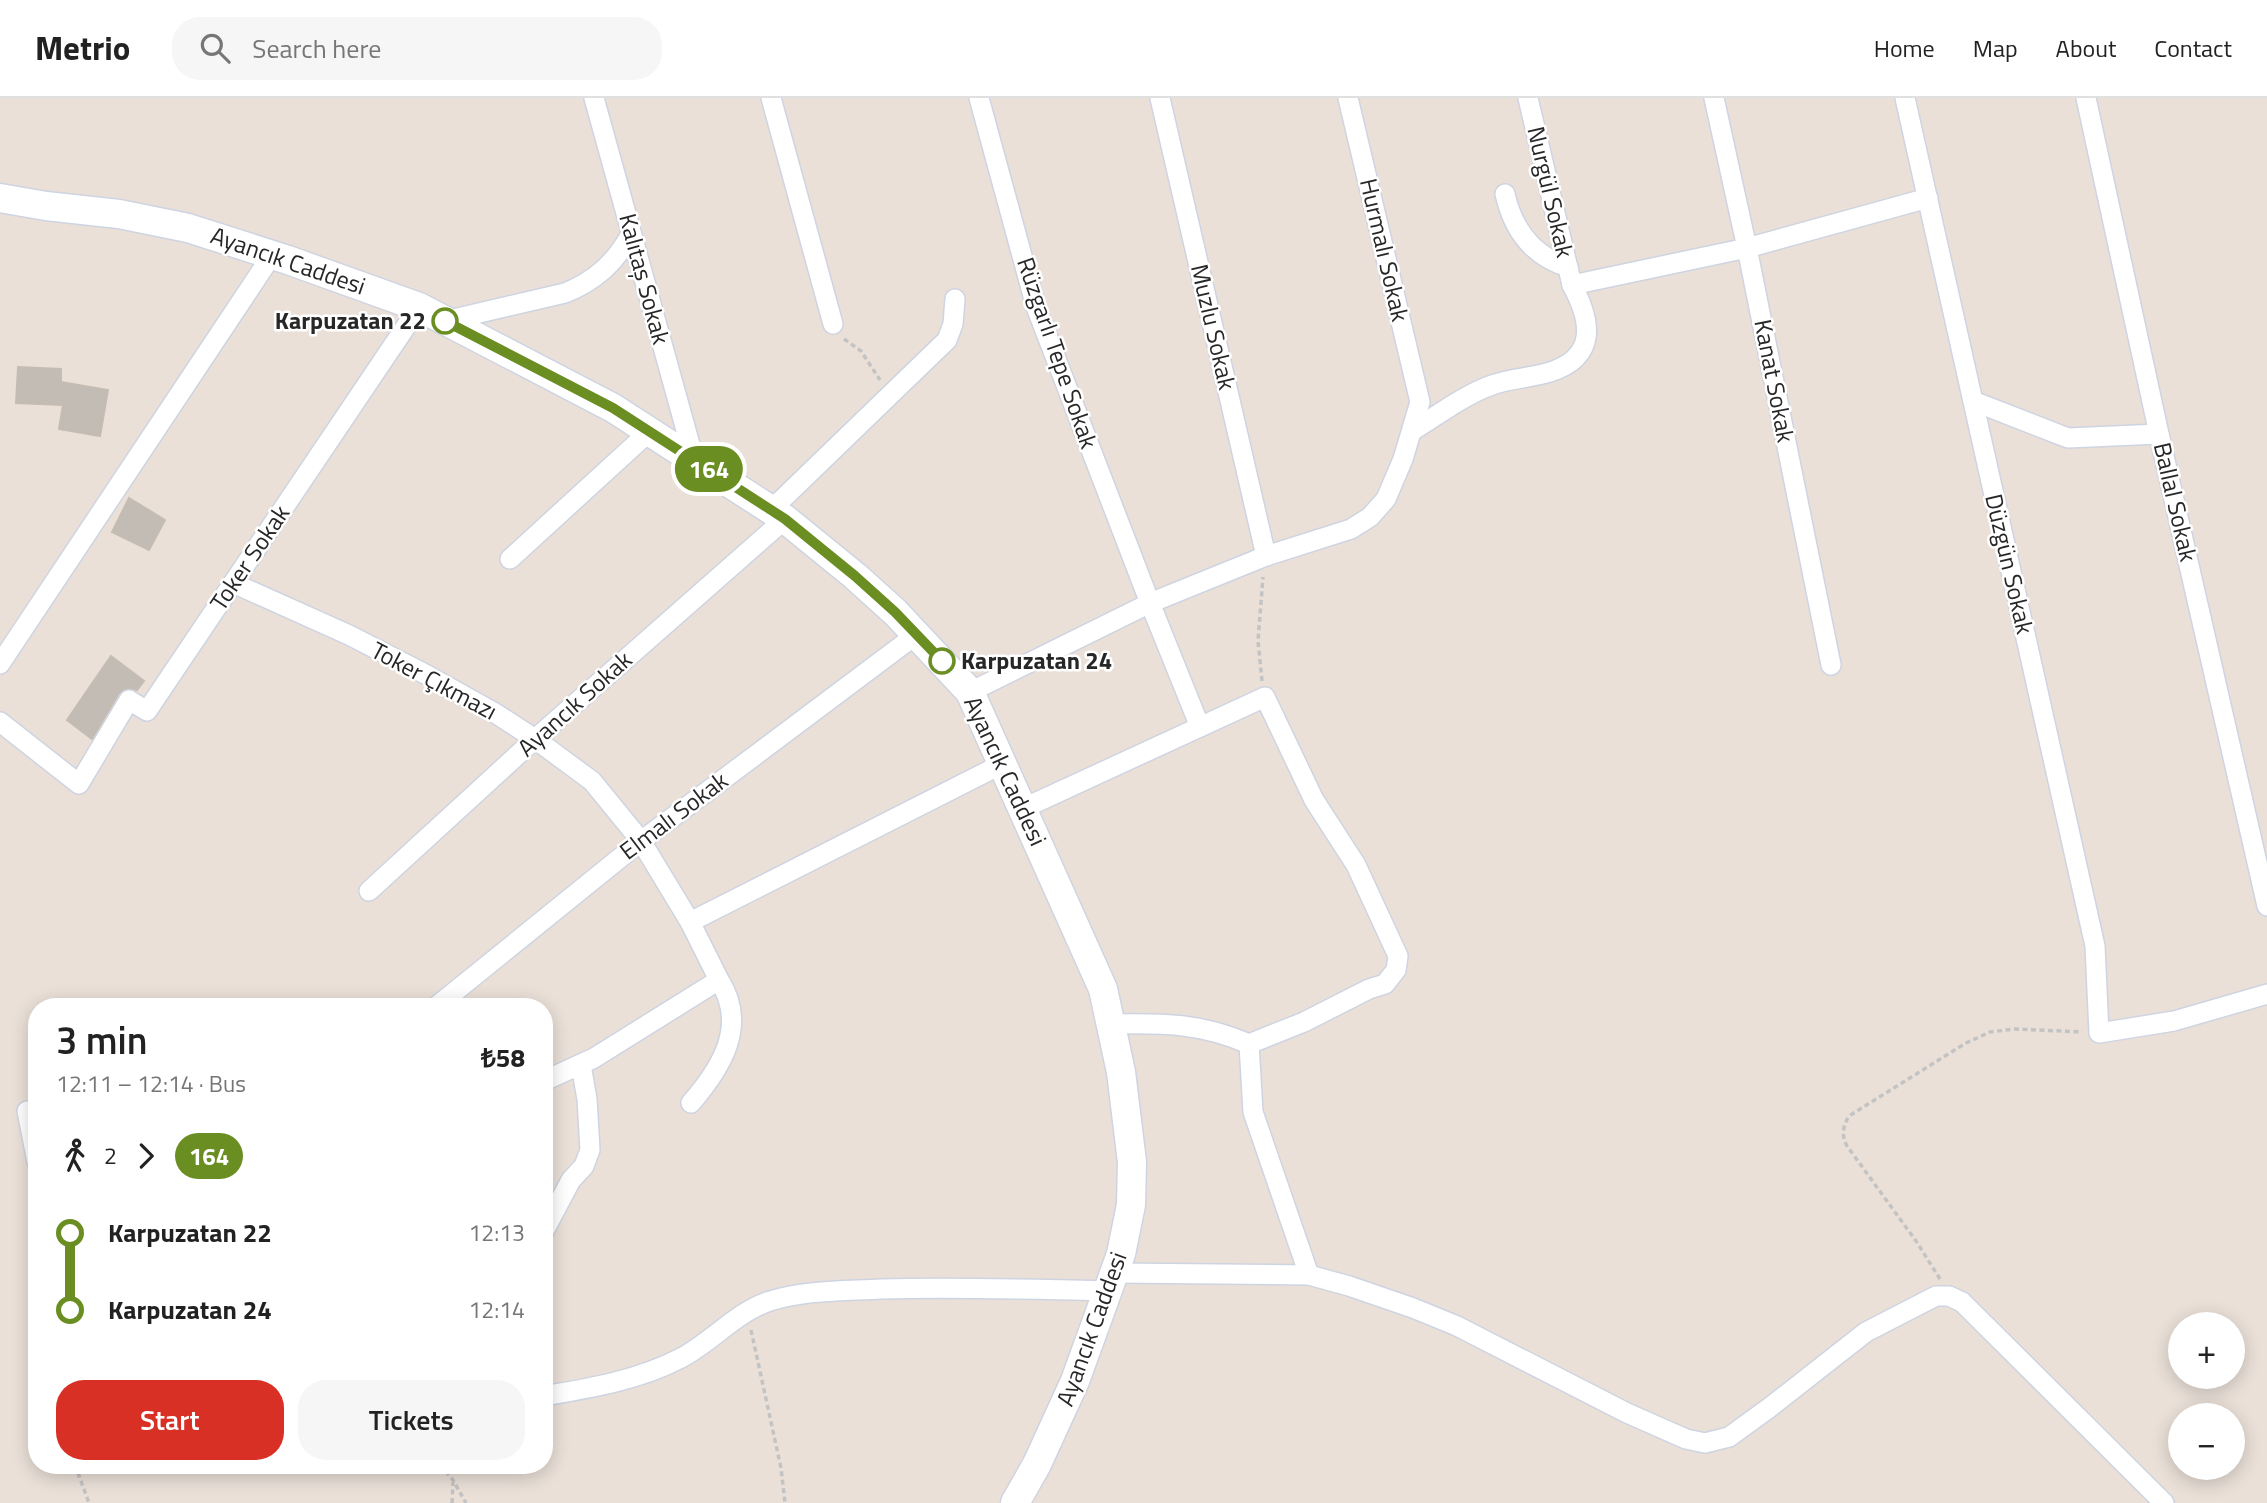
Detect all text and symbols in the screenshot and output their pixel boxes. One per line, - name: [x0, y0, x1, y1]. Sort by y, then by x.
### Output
- search box: [172, 17, 662, 80]
- text: Metrio: [35, 23, 130, 73]
- icon: search: [196, 29, 234, 67]
- text: Search here: [252, 29, 381, 68]
- text: Home: [1874, 30, 1935, 66]
- text: Map: [1973, 30, 2018, 66]
- text: About: [2056, 30, 2116, 66]
- text: Contact: [2154, 30, 2232, 66]
- street label: Nurgül Sokak: [1518, 123, 1584, 261]
- street label: Hurmalı Sokak: [1351, 175, 1419, 325]
- street label: Kalıtaş Sokak: [610, 209, 680, 349]
- street label: Ayancık Caddesi: [206, 217, 371, 303]
- street label: Rüzgarlı Tepe Sokak: [1008, 252, 1108, 454]
- street label: Muzlu Sokak: [1182, 260, 1246, 394]
- place label: Karpuzatan 22: [275, 302, 426, 338]
- marker: Karpuzatan 22: [432, 308, 458, 334]
- street label: Kanat Sokak: [1745, 316, 1805, 446]
- street label: Ballal Sokak: [2145, 439, 2207, 565]
- line badge: 164: [669, 446, 749, 492]
- text: 164: [689, 451, 729, 487]
- street label: Düzgün Sokak: [1976, 490, 2044, 638]
- street label: Toker Sokak: [201, 497, 298, 618]
- street label: Toker Çıkmazı: [365, 632, 504, 728]
- street label: Ayancık Sokak: [509, 642, 640, 765]
- place label: Karpuzatan 24: [961, 642, 1112, 678]
- marker: Karpuzatan 24: [929, 648, 955, 674]
- street label: Ayancık Caddesi: [955, 690, 1056, 851]
- street label: Elmalı Sokak: [612, 762, 736, 868]
- text: 3 min: [56, 1011, 147, 1069]
- text: ₺58: [481, 1038, 525, 1077]
- text: 12:11 – 12:14 · Bus: [56, 1066, 246, 1101]
- icon: walk: [56, 1137, 94, 1175]
- icon: forward: [127, 1137, 165, 1175]
- text: 2: [104, 1138, 117, 1173]
- text: 164: [189, 1138, 229, 1174]
- text: Karpuzatan 22: [108, 1213, 272, 1252]
- text: 12:13: [468, 1215, 525, 1250]
- street label: Ayancık Caddesi: [1046, 1247, 1136, 1411]
- text: Karpuzatan 24: [108, 1290, 272, 1329]
- text: 12:14: [468, 1292, 525, 1327]
- map controls: [2168, 1312, 2245, 1480]
- button: +: [2168, 1312, 2245, 1389]
- button: Start: [56, 1380, 284, 1460]
- button: Tickets: [298, 1380, 525, 1460]
- button: −: [2168, 1403, 2245, 1480]

